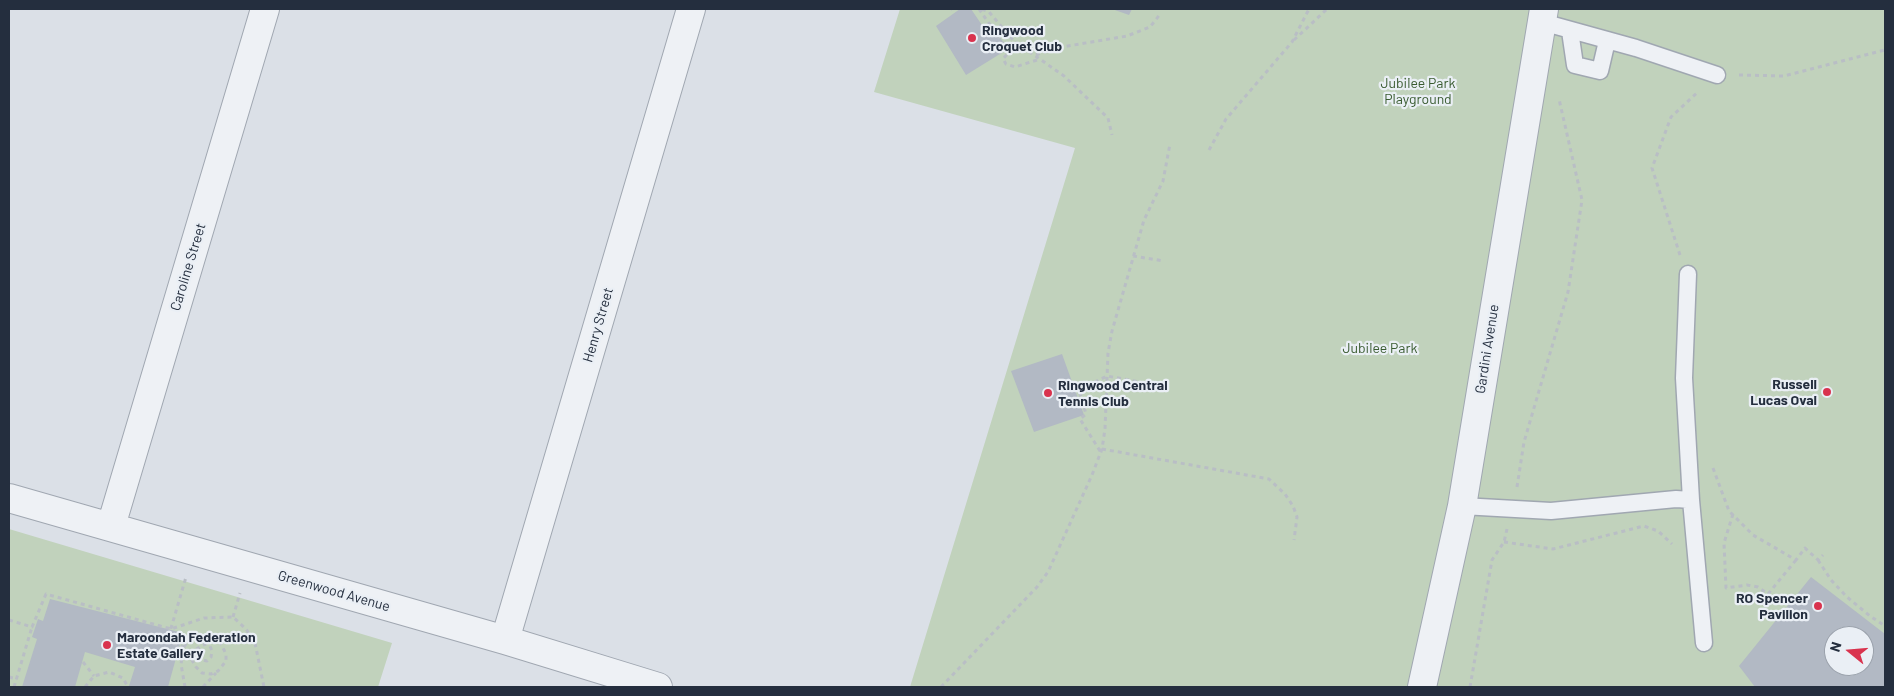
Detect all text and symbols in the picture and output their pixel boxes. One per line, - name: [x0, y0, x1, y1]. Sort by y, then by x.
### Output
- place label: Ringwood Croquet Club: [982, 22, 1062, 54]
- marker: Ringwood Croquet Club: [966, 32, 978, 44]
- park label: Jubilee Park Playground: [1380, 75, 1456, 108]
- street label: Caroline Street: [167, 221, 209, 313]
- street label: Henry Street: [579, 286, 617, 364]
- street label: Gardini Avenue: [1472, 303, 1502, 395]
- park label: Jubilee Park: [1342, 340, 1418, 356]
- place label: Russell Lucas Oval: [1750, 376, 1817, 408]
- place label: Ringwood Central Tennis Club: [1058, 377, 1168, 410]
- marker: Russell Lucas Oval: [1821, 386, 1833, 398]
- marker: Ringwood Central Tennis Club: [1042, 387, 1054, 399]
- street label: Greenwood Avenue: [276, 567, 392, 615]
- place label: RO Spencer Pavilion: [1736, 590, 1808, 622]
- marker: RO Spencer Pavilion: [1812, 600, 1824, 612]
- north arrow: [1824, 626, 1874, 676]
- place label: Maroondah Federation Estate Gallery: [117, 629, 256, 662]
- marker: Maroondah Federation Estate Gallery: [101, 639, 113, 651]
- text: N: [1826, 640, 1845, 654]

